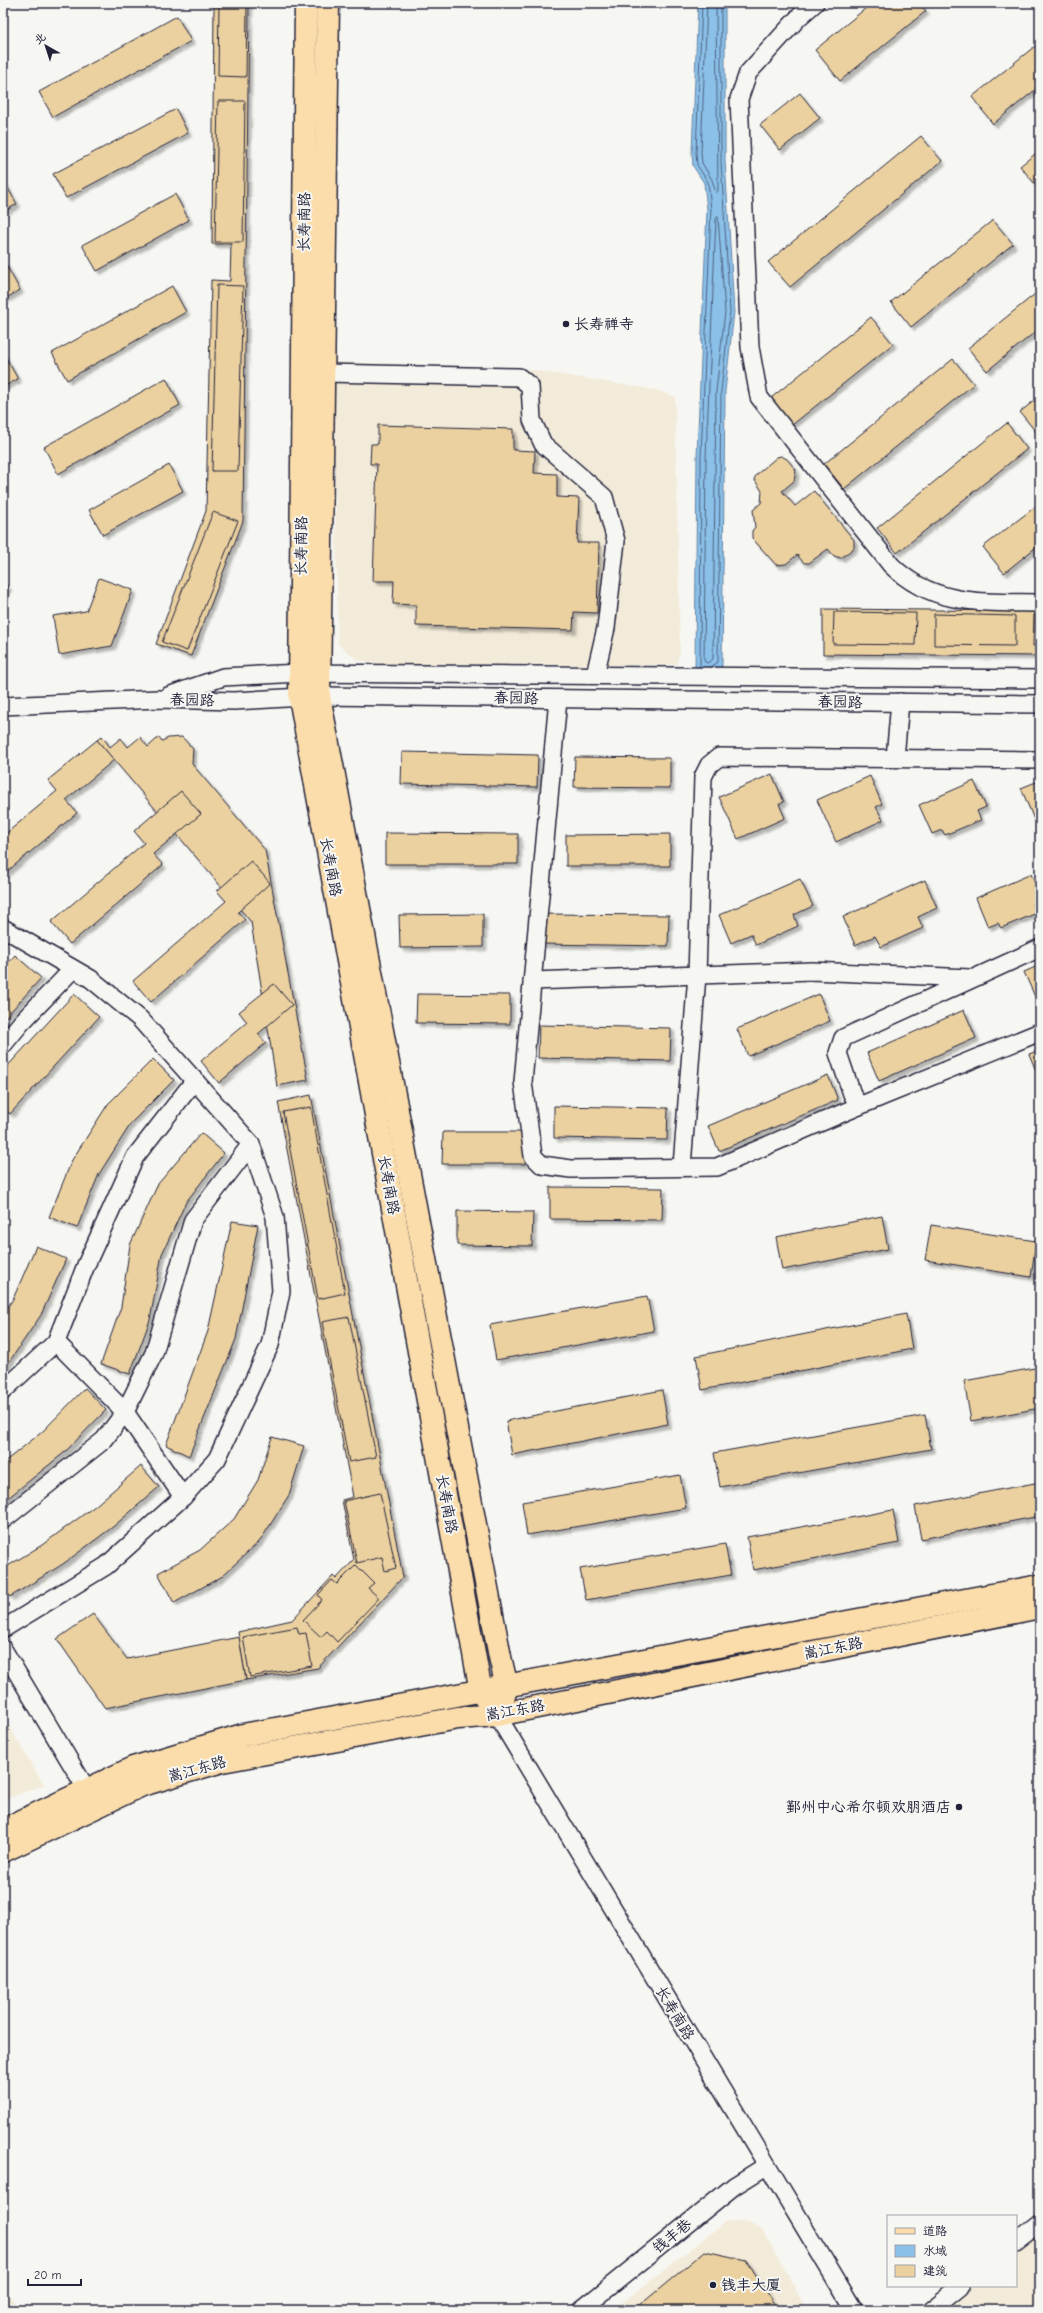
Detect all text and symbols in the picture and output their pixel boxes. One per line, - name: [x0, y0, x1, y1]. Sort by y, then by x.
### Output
- north arrow: [26, 26, 66, 66]
- text: 北: [32, 30, 48, 47]
- street label: 长寿南路: [294, 192, 314, 252]
- place label: 长寿禅寺: [574, 315, 634, 333]
- marker: 长寿禅寺: [561, 319, 571, 329]
- street label: 长寿南路: [291, 516, 311, 576]
- street label: 春园路: [493, 689, 539, 707]
- street label: 春园路: [169, 691, 215, 709]
- street label: 春园路: [817, 693, 863, 711]
- street label: 长寿南路: [317, 836, 345, 898]
- street label: 长寿南路: [375, 1154, 403, 1216]
- street label: 长寿南路: [433, 1473, 461, 1535]
- street label: 嵩江东路: [802, 1633, 864, 1663]
- street label: 嵩江东路: [484, 1696, 546, 1724]
- street label: 嵩江东路: [166, 1752, 228, 1786]
- place label: 鄞州中心希尔顿欢朋酒店: [786, 1798, 951, 1816]
- marker: 鄞州中心希尔顿欢朋酒店: [954, 1802, 964, 1812]
- street label: 长寿南路: [652, 1983, 698, 2043]
- street label: 钱丰巷: [649, 2215, 695, 2257]
- legend: [887, 2215, 1017, 2287]
- text: 道路: [923, 2224, 947, 2238]
- text: 水域: [923, 2244, 947, 2258]
- scale bar: [28, 2261, 81, 2287]
- text: 建筑: [923, 2264, 947, 2278]
- text: 20 m: [34, 2268, 62, 2282]
- place label: 钱丰大厦: [721, 2276, 781, 2294]
- marker: 钱丰大厦: [708, 2280, 718, 2290]

